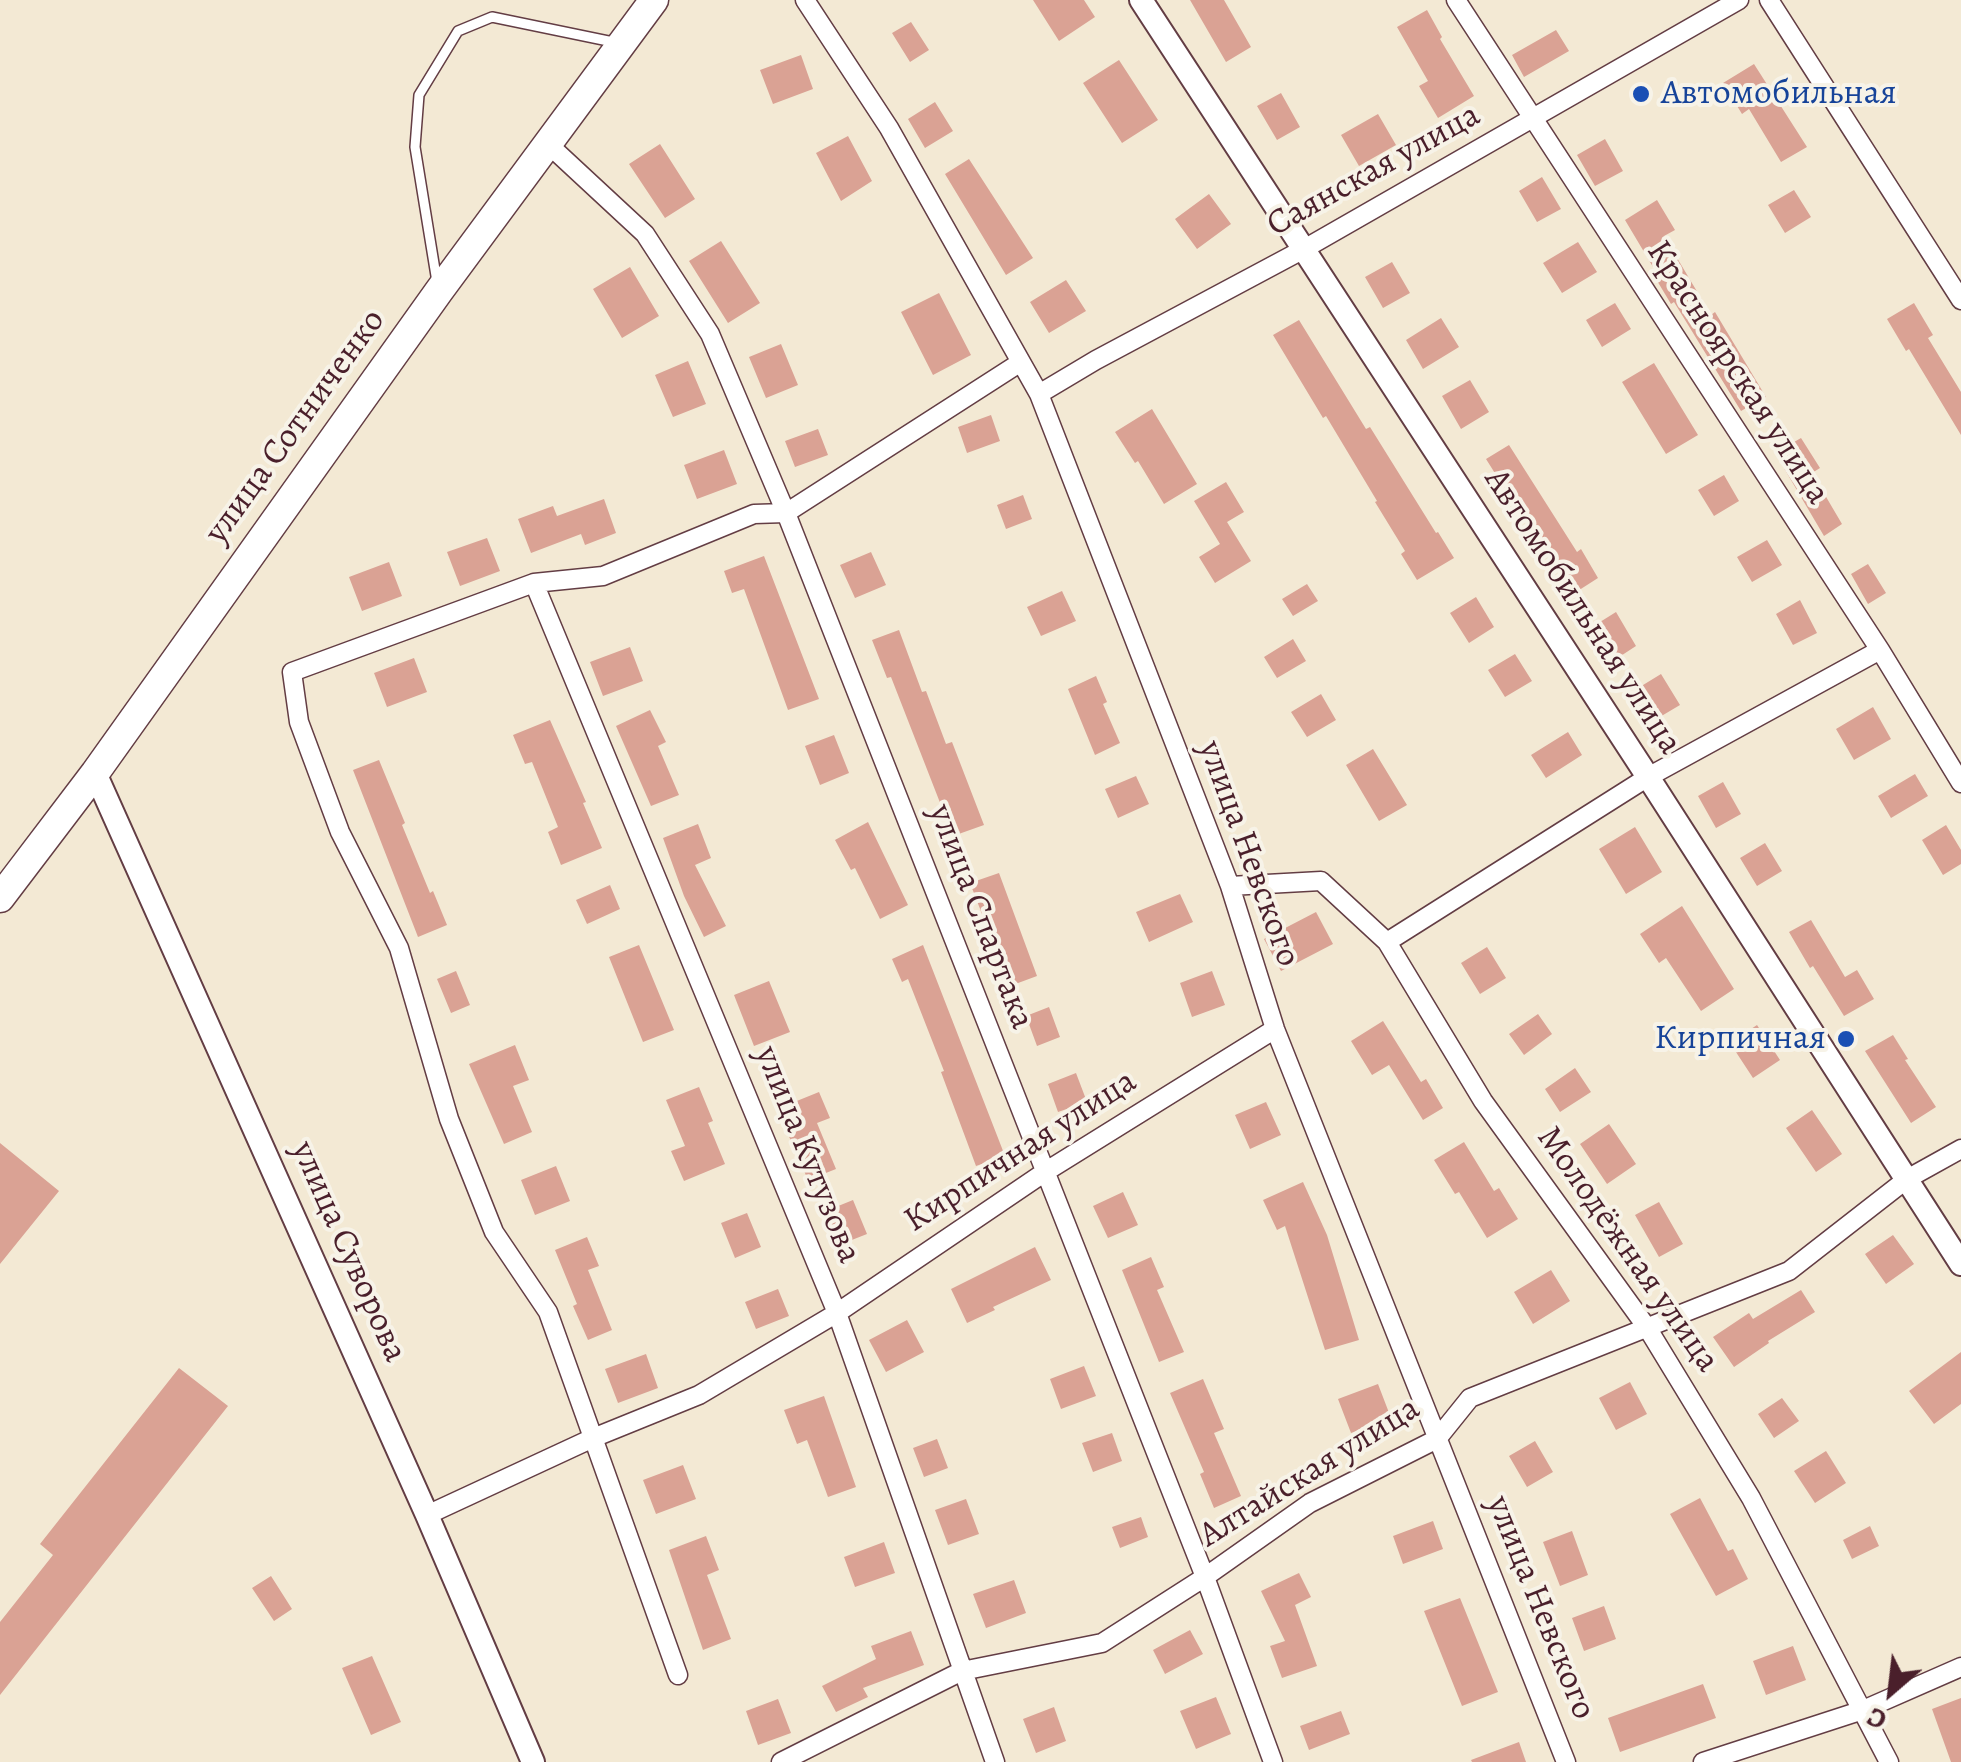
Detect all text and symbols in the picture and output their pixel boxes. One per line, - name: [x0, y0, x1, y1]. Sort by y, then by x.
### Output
- place label: Автомобильная: [1661, 73, 1897, 115]
- marker: Автомобильная: [1630, 83, 1652, 105]
- street label: Саянская улица: [1260, 95, 1488, 247]
- street label: Красноярская улица: [1636, 233, 1838, 513]
- street label: улица Сотниченко: [197, 301, 395, 553]
- street label: Автомобильная улица: [1474, 461, 1690, 763]
- street label: улица Невского: [1188, 735, 1308, 973]
- street label: улица Спартака: [918, 799, 1042, 1035]
- place label: Кирпичная: [1654, 1018, 1826, 1060]
- marker: Кирпичная: [1835, 1028, 1857, 1050]
- street label: улица Кутузова: [744, 1040, 870, 1270]
- street label: Кирпичная улица: [897, 1061, 1145, 1243]
- street label: Молодёжная улица: [1527, 1119, 1727, 1381]
- street label: улица Суворова: [281, 1135, 415, 1369]
- street label: Алтайская улица: [1192, 1388, 1428, 1558]
- street label: улица Невского: [1476, 1490, 1604, 1726]
- north arrow: [1841, 1642, 1941, 1742]
- text: С: [1860, 1698, 1893, 1739]

